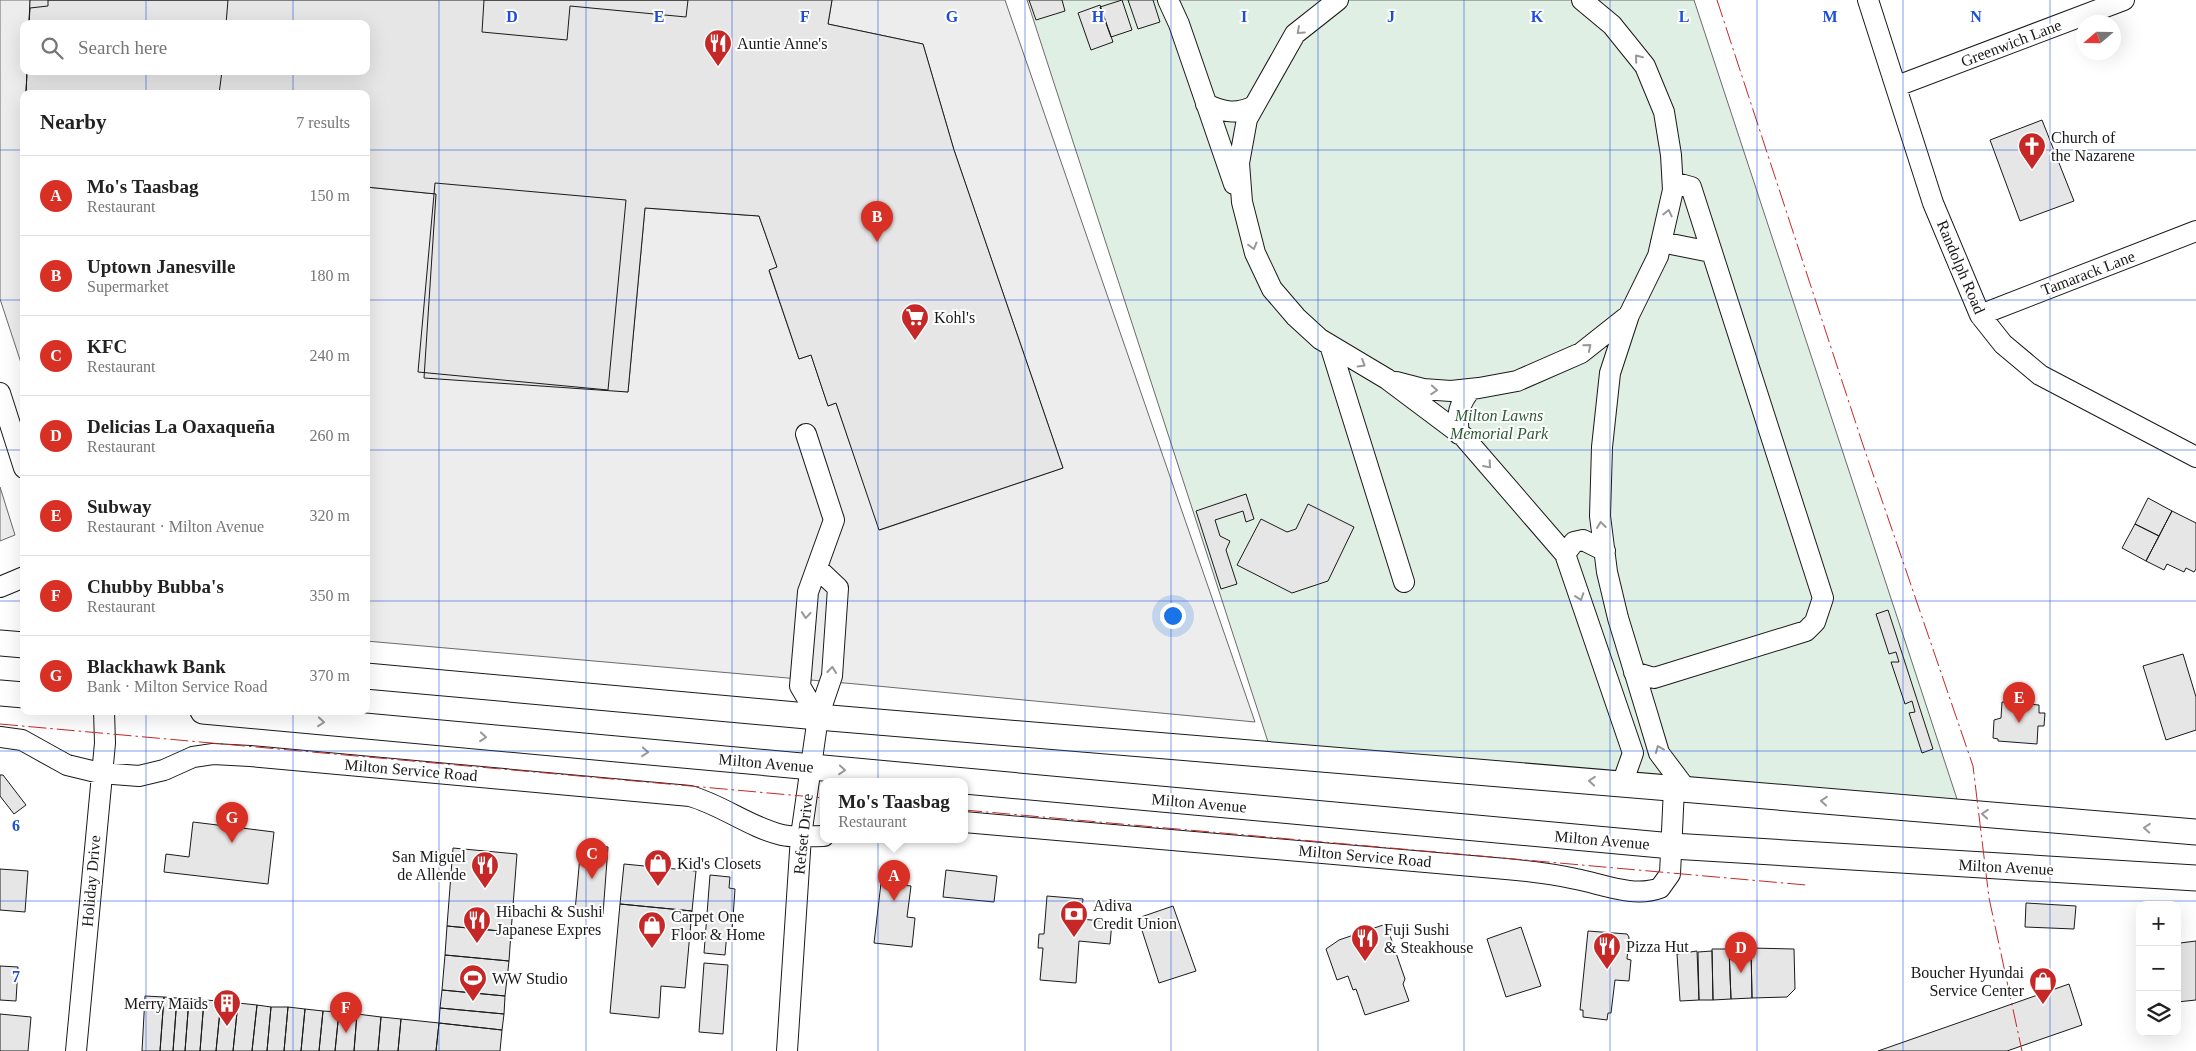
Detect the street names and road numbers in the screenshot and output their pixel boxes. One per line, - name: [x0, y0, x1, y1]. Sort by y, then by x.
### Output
- street label: Greenwich Lane: [1958, 16, 2064, 70]
- street label: Randolph Road: [1933, 218, 1988, 317]
- street label: Tamarack Lane: [2039, 247, 2137, 299]
- street label: Milton Avenue: [718, 750, 814, 776]
- street label: Milton Service Road: [344, 756, 478, 784]
- street label: Milton Avenue: [1151, 790, 1247, 816]
- street label: Refset Drive: [790, 793, 816, 875]
- street label: Milton Avenue: [1554, 827, 1650, 853]
- street label: Holiday Drive: [79, 834, 104, 928]
- street label: Milton Service Road: [1298, 842, 1432, 870]
- street label: Milton Avenue: [1958, 856, 2054, 878]

